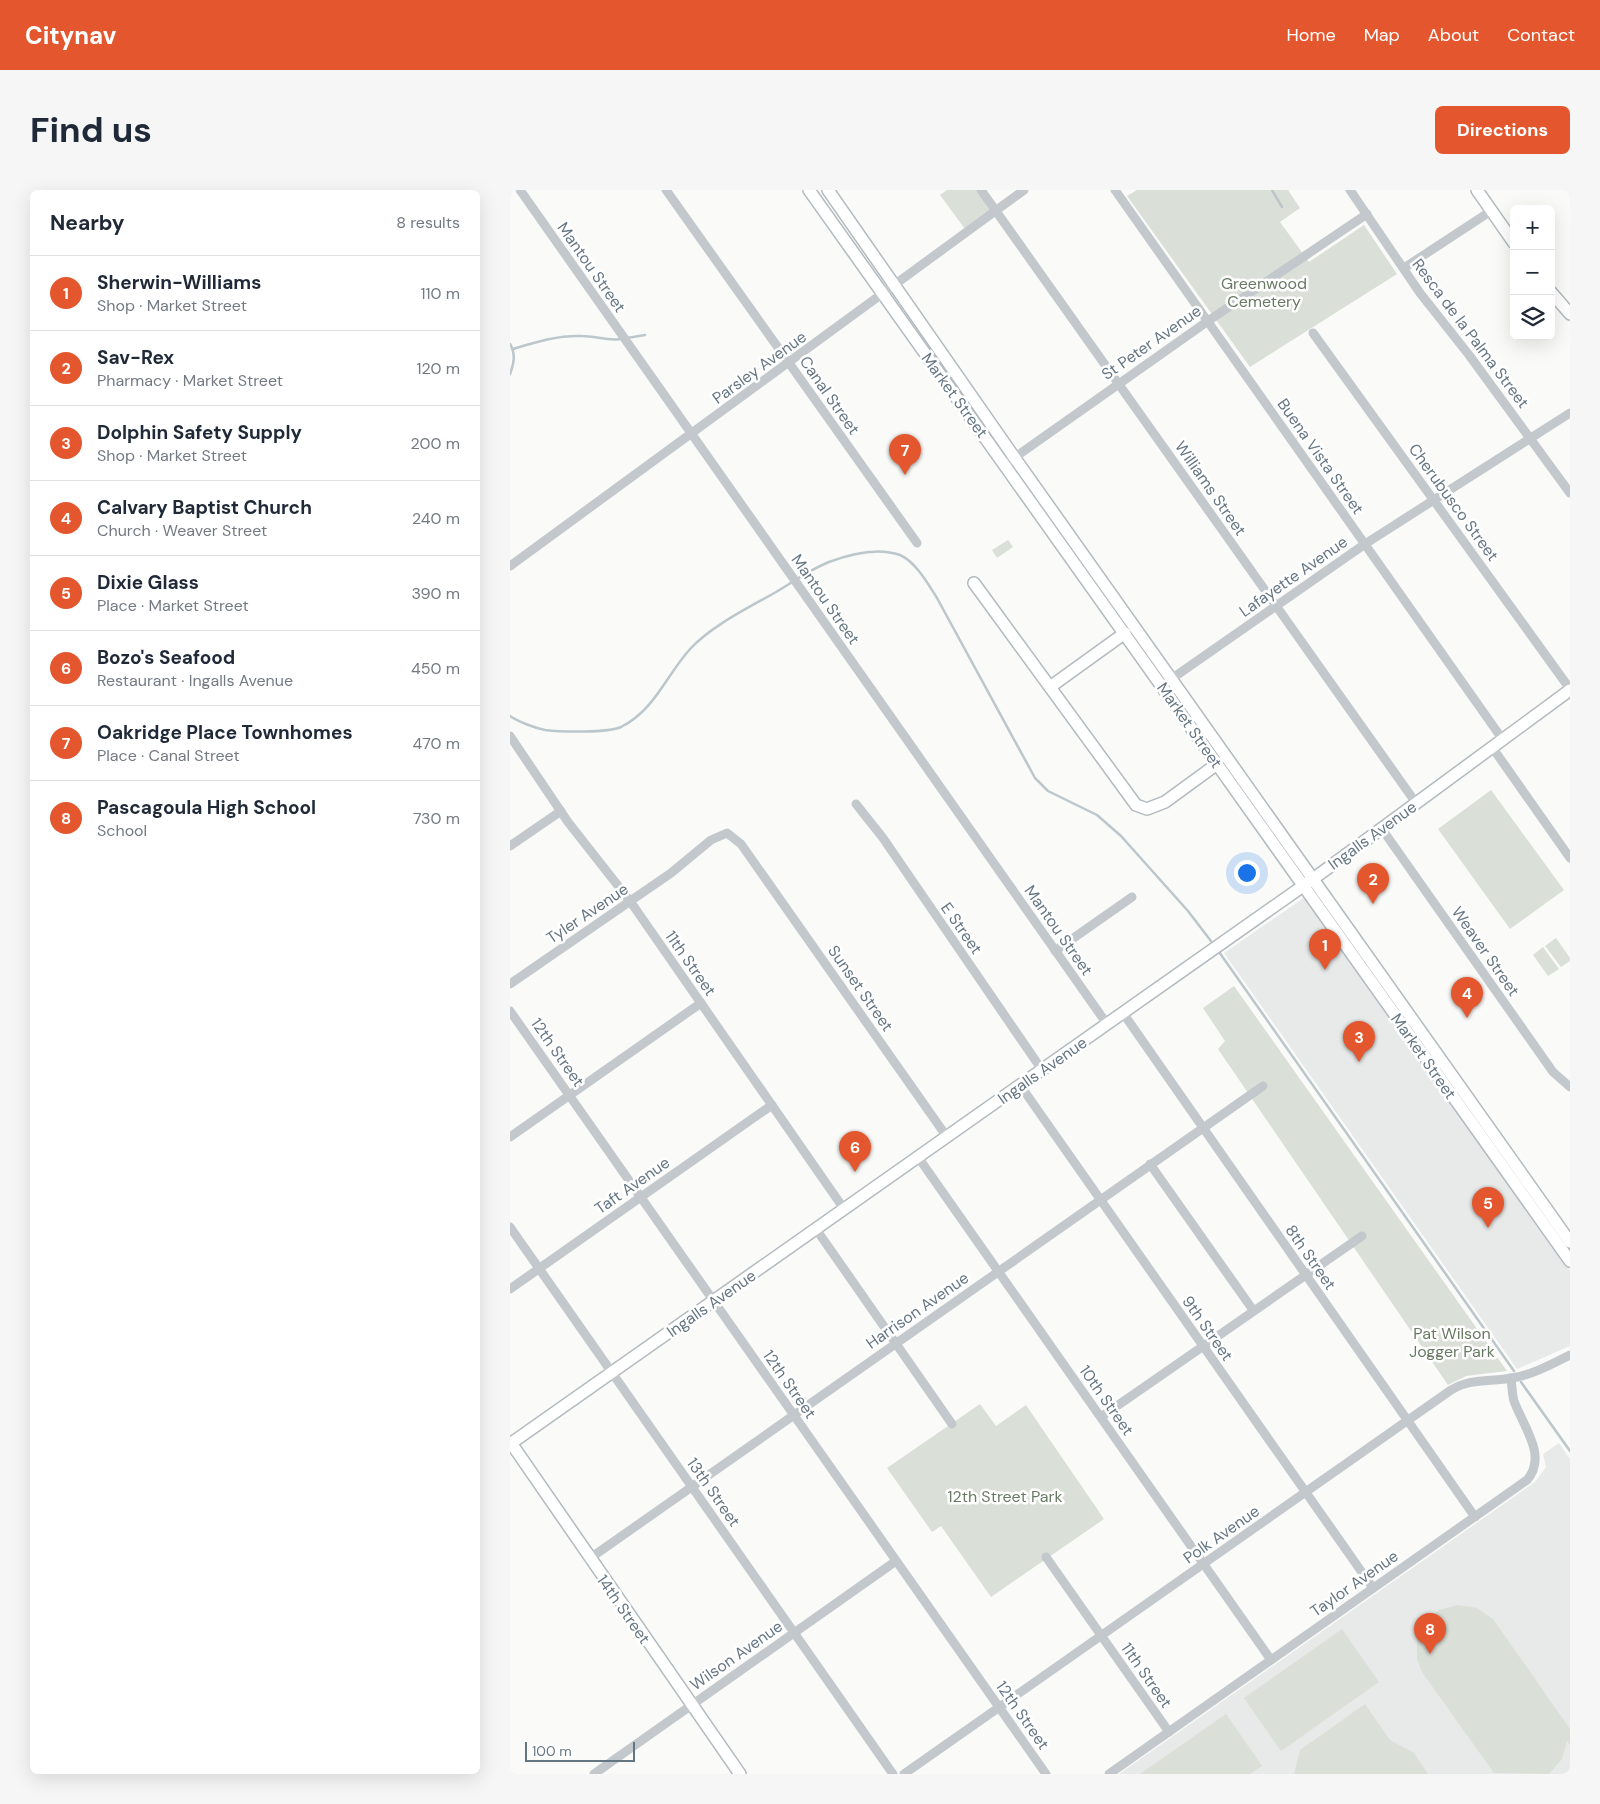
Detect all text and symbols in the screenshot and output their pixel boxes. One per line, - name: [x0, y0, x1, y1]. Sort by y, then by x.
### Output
- text: Citynav: [25, 20, 116, 51]
- text: Home: [1286, 23, 1336, 47]
- text: Map: [1364, 23, 1400, 47]
- text: About: [1428, 23, 1479, 47]
- text: Contact: [1507, 23, 1575, 47]
- button: Directions: [1435, 106, 1570, 154]
- text: Find us: [30, 107, 152, 153]
- map controls: [1510, 205, 1555, 340]
- button: +: [1510, 205, 1555, 250]
- text: Nearby: [50, 209, 124, 237]
- text: 8 results: [396, 212, 460, 233]
- street label: Mantou Street: [553, 218, 630, 317]
- button: −: [1510, 250, 1555, 295]
- street label: Resca de la Palma Street: [1407, 254, 1534, 412]
- text: Sherwin-Williams: [97, 270, 261, 295]
- park label: Greenwood Cemetery: [1221, 273, 1307, 312]
- text: 1: [63, 283, 69, 304]
- text: 110 m: [421, 283, 460, 304]
- text: Shop · Market Street: [97, 295, 247, 316]
- button: layers: [1510, 295, 1555, 340]
- street label: St Peter Avenue: [1097, 300, 1205, 385]
- street label: Parsley Avenue: [708, 326, 811, 409]
- text: Sav-Rex: [97, 345, 174, 370]
- street label: Market Street: [917, 349, 993, 442]
- street label: Canal Street: [795, 352, 864, 439]
- text: 2: [61, 358, 71, 379]
- text: 120 m: [416, 358, 460, 379]
- text: Pharmacy · Market Street: [97, 370, 283, 391]
- street label: Buena Vista Street: [1273, 394, 1368, 518]
- text: Dolphin Safety Supply: [97, 420, 302, 445]
- text: 3: [61, 433, 71, 454]
- text: 200 m: [411, 433, 460, 454]
- pin: 7: [889, 434, 921, 475]
- street label: Williams Street: [1170, 437, 1251, 540]
- street label: Cherubusco Street: [1404, 439, 1503, 565]
- text: Shop · Market Street: [97, 445, 247, 466]
- text: Calvary Baptist Church: [97, 495, 312, 520]
- text: 4: [61, 508, 71, 529]
- text: 240 m: [412, 508, 460, 529]
- text: Church · Weaver Street: [97, 520, 267, 541]
- street label: Lafayette Avenue: [1235, 531, 1352, 622]
- street label: Mantou Street: [787, 550, 864, 649]
- text: Dixie Glass: [97, 570, 199, 595]
- text: 5: [61, 583, 71, 604]
- text: 390 m: [412, 583, 460, 604]
- text: Place · Market Street: [97, 595, 249, 616]
- text: Bozo's Seafood: [97, 645, 235, 670]
- text: 6: [61, 658, 71, 679]
- text: 450 m: [411, 658, 460, 679]
- text: Restaurant · Ingalls Avenue: [97, 670, 293, 691]
- street label: Market Street: [1152, 678, 1227, 772]
- text: Oakridge Place Townhomes: [97, 720, 353, 745]
- text: 7: [62, 733, 70, 754]
- text: 470 m: [413, 733, 460, 754]
- text: Place · Canal Street: [97, 745, 240, 766]
- text: Pascagoula High School: [97, 795, 316, 820]
- street label: Ingalls Avenue: [1324, 796, 1421, 875]
- text: 8: [61, 808, 71, 829]
- text: 730 m: [413, 808, 460, 829]
- text: School: [97, 820, 147, 841]
- your location: [1234, 860, 1260, 886]
- pin: 2: [1357, 863, 1389, 904]
- street label: Tyler Avenue: [542, 878, 632, 948]
- street label: Mantou Street: [1020, 881, 1097, 980]
- street label: E Street: [936, 898, 987, 958]
- street label: Weaver Street: [1447, 902, 1524, 1000]
- street label: 11th Street: [660, 927, 721, 1000]
- pin: 1: [1309, 929, 1341, 970]
- street label: Sunset Street: [823, 941, 898, 1035]
- pin: 4: [1451, 977, 1483, 1018]
- street label: Market Street: [1386, 1009, 1461, 1103]
- street label: 12th Street: [526, 1014, 589, 1091]
- pin: 3: [1343, 1021, 1375, 1062]
- street label: Ingalls Avenue: [994, 1032, 1091, 1109]
- pin: 6: [839, 1131, 871, 1172]
- street label: Taft Avenue: [591, 1152, 674, 1219]
- pin: 5: [1472, 1187, 1504, 1228]
- street label: 8th Street: [1281, 1221, 1341, 1294]
- street label: Ingalls Avenue: [663, 1265, 760, 1342]
- street label: Harrison Avenue: [862, 1267, 973, 1354]
- street label: 9th Street: [1177, 1291, 1238, 1365]
- park label: Pat Wilson Jogger Park: [1409, 1323, 1495, 1362]
- street label: 12th Street: [758, 1346, 821, 1423]
- street label: 10th Street: [1075, 1361, 1138, 1439]
- street label: 13th Street: [682, 1454, 745, 1531]
- park label: 12th Street Park: [947, 1486, 1063, 1507]
- street label: Polk Avenue: [1179, 1500, 1264, 1568]
- street label: Taylor Avenue: [1306, 1545, 1402, 1621]
- street label: 14th Street: [592, 1571, 655, 1648]
- pin: 8: [1414, 1613, 1446, 1654]
- street label: Wilson Avenue: [686, 1616, 787, 1695]
- street label: 11th Street: [1116, 1639, 1177, 1712]
- street label: 12th Street: [991, 1677, 1054, 1754]
- scale bar: [525, 1739, 635, 1762]
- text: 100 m: [532, 1742, 572, 1760]

